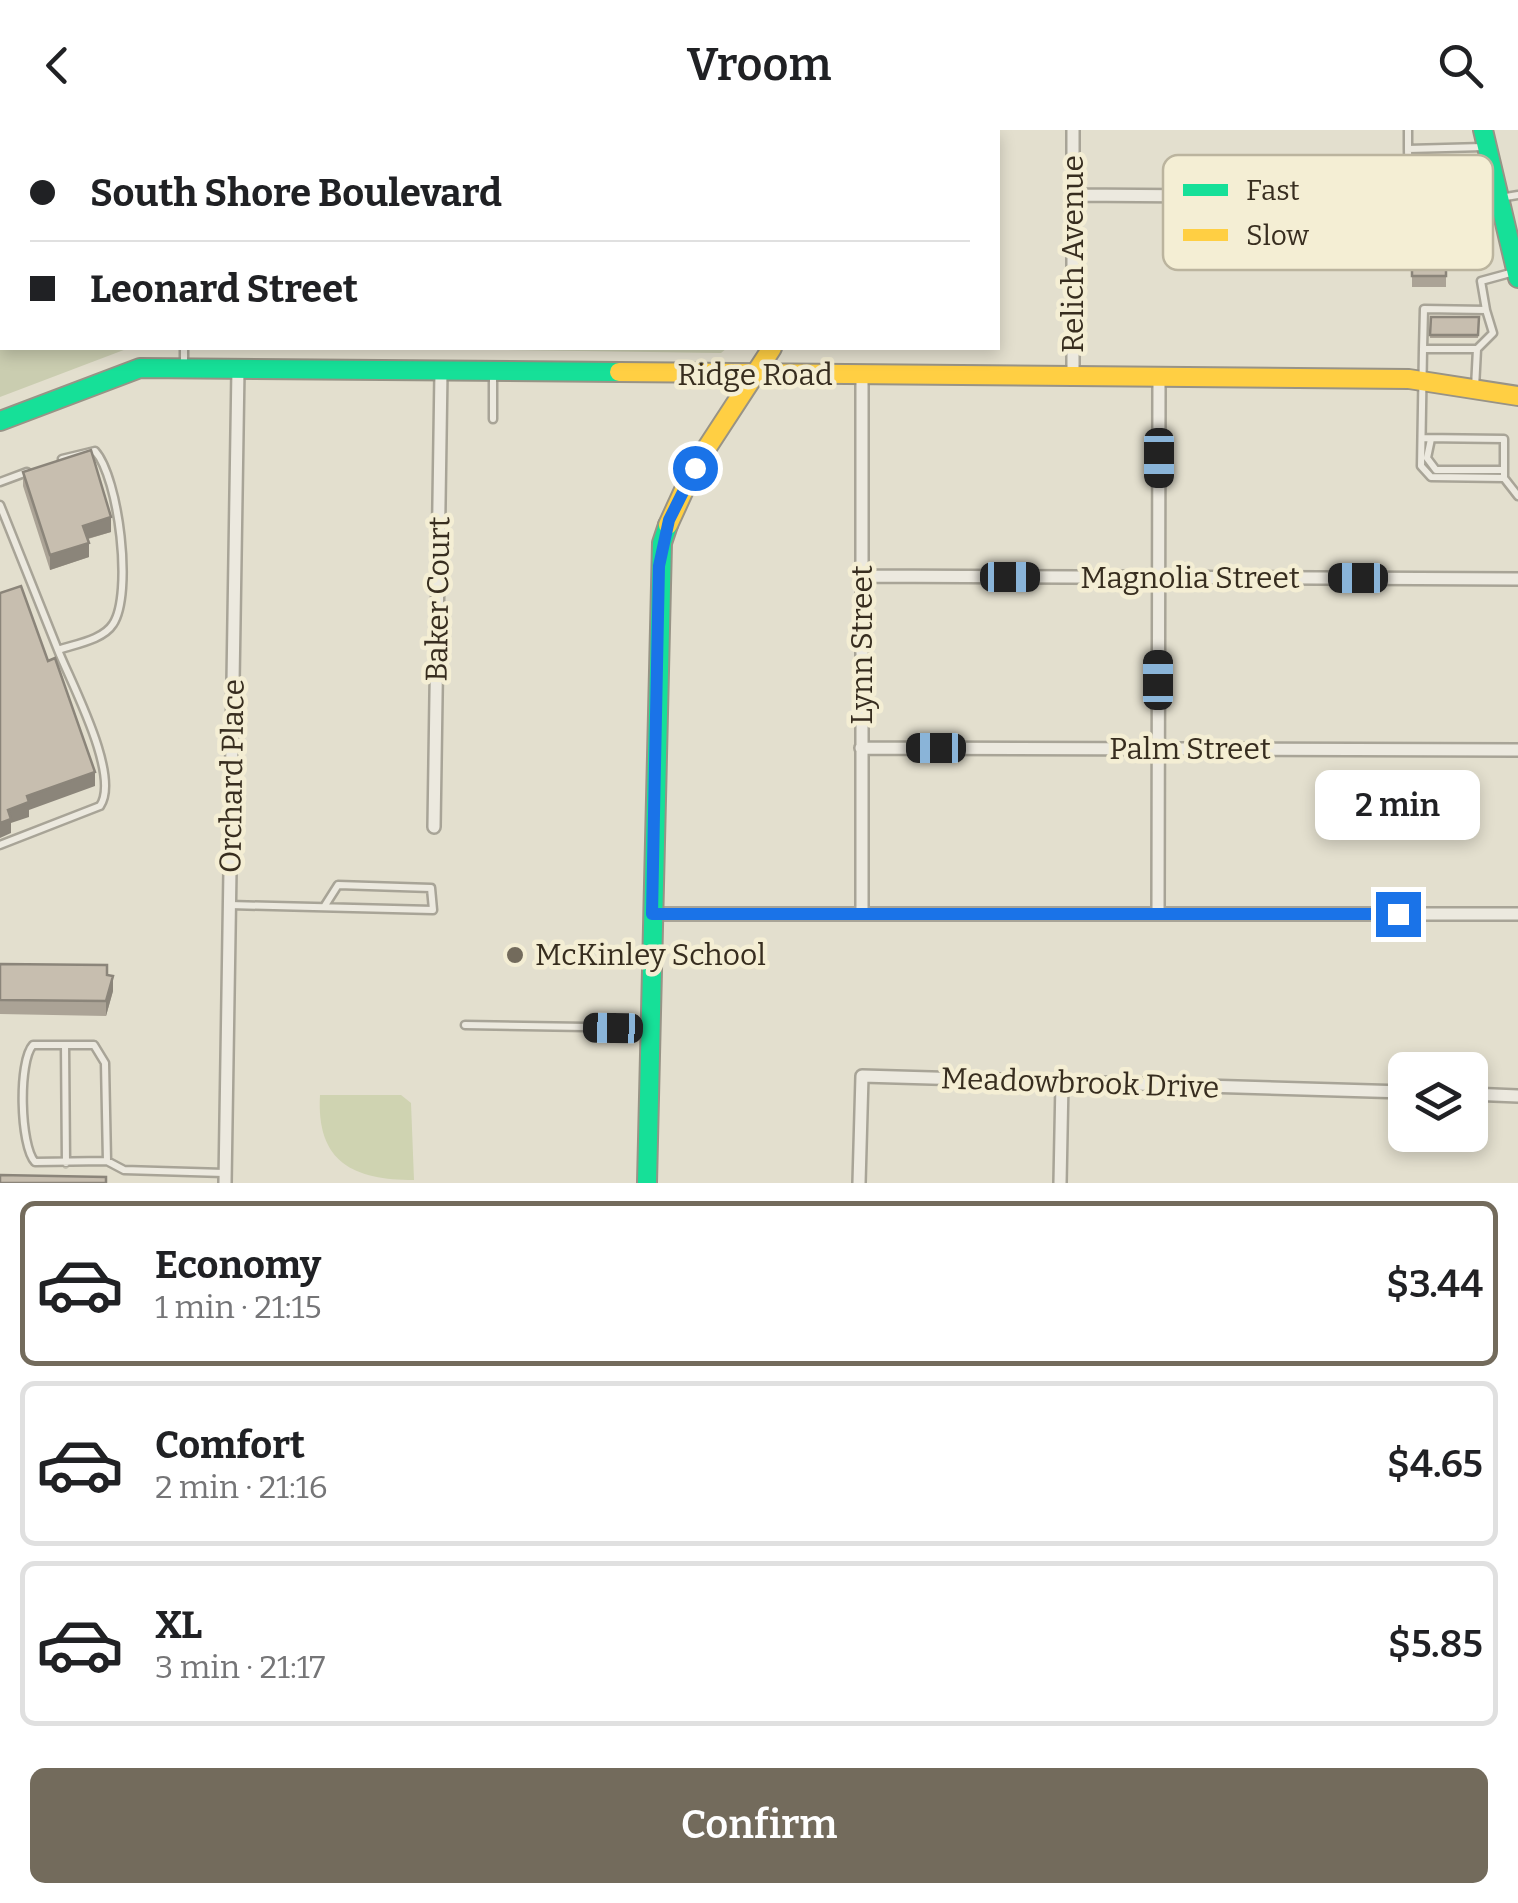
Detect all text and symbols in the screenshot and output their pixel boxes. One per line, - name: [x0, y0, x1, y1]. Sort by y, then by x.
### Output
- icon: back: [30, 38, 85, 93]
- text: Vroom: [687, 38, 831, 92]
- icon: search: [1433, 38, 1488, 93]
- street label: Relich Avenue: [1055, 155, 1091, 353]
- legend: [1163, 155, 1493, 270]
- text: South Shore Boulevard: [90, 170, 502, 216]
- text: Fast: [1246, 174, 1300, 207]
- text: Slow: [1246, 219, 1309, 252]
- text: Leonard Street: [90, 266, 358, 312]
- street label: Ridge Road: [677, 357, 833, 393]
- car: [1144, 428, 1174, 488]
- route start: [673, 446, 718, 491]
- street label: Baker Court: [419, 516, 457, 682]
- street label: Magnolia Street: [1080, 560, 1300, 596]
- car: [980, 562, 1040, 592]
- car: [1328, 563, 1388, 593]
- street label: Lynn Street: [844, 565, 880, 725]
- car: [1143, 650, 1173, 710]
- street label: Orchard Place: [212, 679, 252, 873]
- street label: Palm Street: [1109, 731, 1271, 767]
- car: [906, 733, 966, 763]
- callout: 2 min: [1316, 769, 1480, 839]
- text: 2 min: [1355, 786, 1440, 824]
- route end: [1376, 892, 1421, 937]
- place label: McKinley School: [535, 937, 766, 973]
- marker: McKinley School: [504, 944, 526, 966]
- car: [583, 1012, 643, 1044]
- map controls: [1388, 1052, 1488, 1152]
- button: layers: [1388, 1052, 1488, 1152]
- street label: Meadowbrook Drive: [940, 1060, 1220, 1106]
- icon: car: [35, 1239, 125, 1329]
- text: Economy: [155, 1242, 321, 1288]
- text: $3.44: [1386, 1261, 1483, 1307]
- text: 1 min · 21:15: [155, 1288, 322, 1326]
- icon: car: [35, 1419, 125, 1509]
- text: Comfort: [155, 1422, 305, 1468]
- text: $4.65: [1387, 1441, 1483, 1487]
- text: 2 min · 21:16: [155, 1468, 328, 1506]
- icon: car: [35, 1599, 125, 1689]
- text: XL: [155, 1602, 202, 1648]
- text: $5.85: [1388, 1621, 1483, 1667]
- text: 3 min · 21:17: [155, 1648, 325, 1686]
- button: Confirm: [30, 1768, 1488, 1883]

